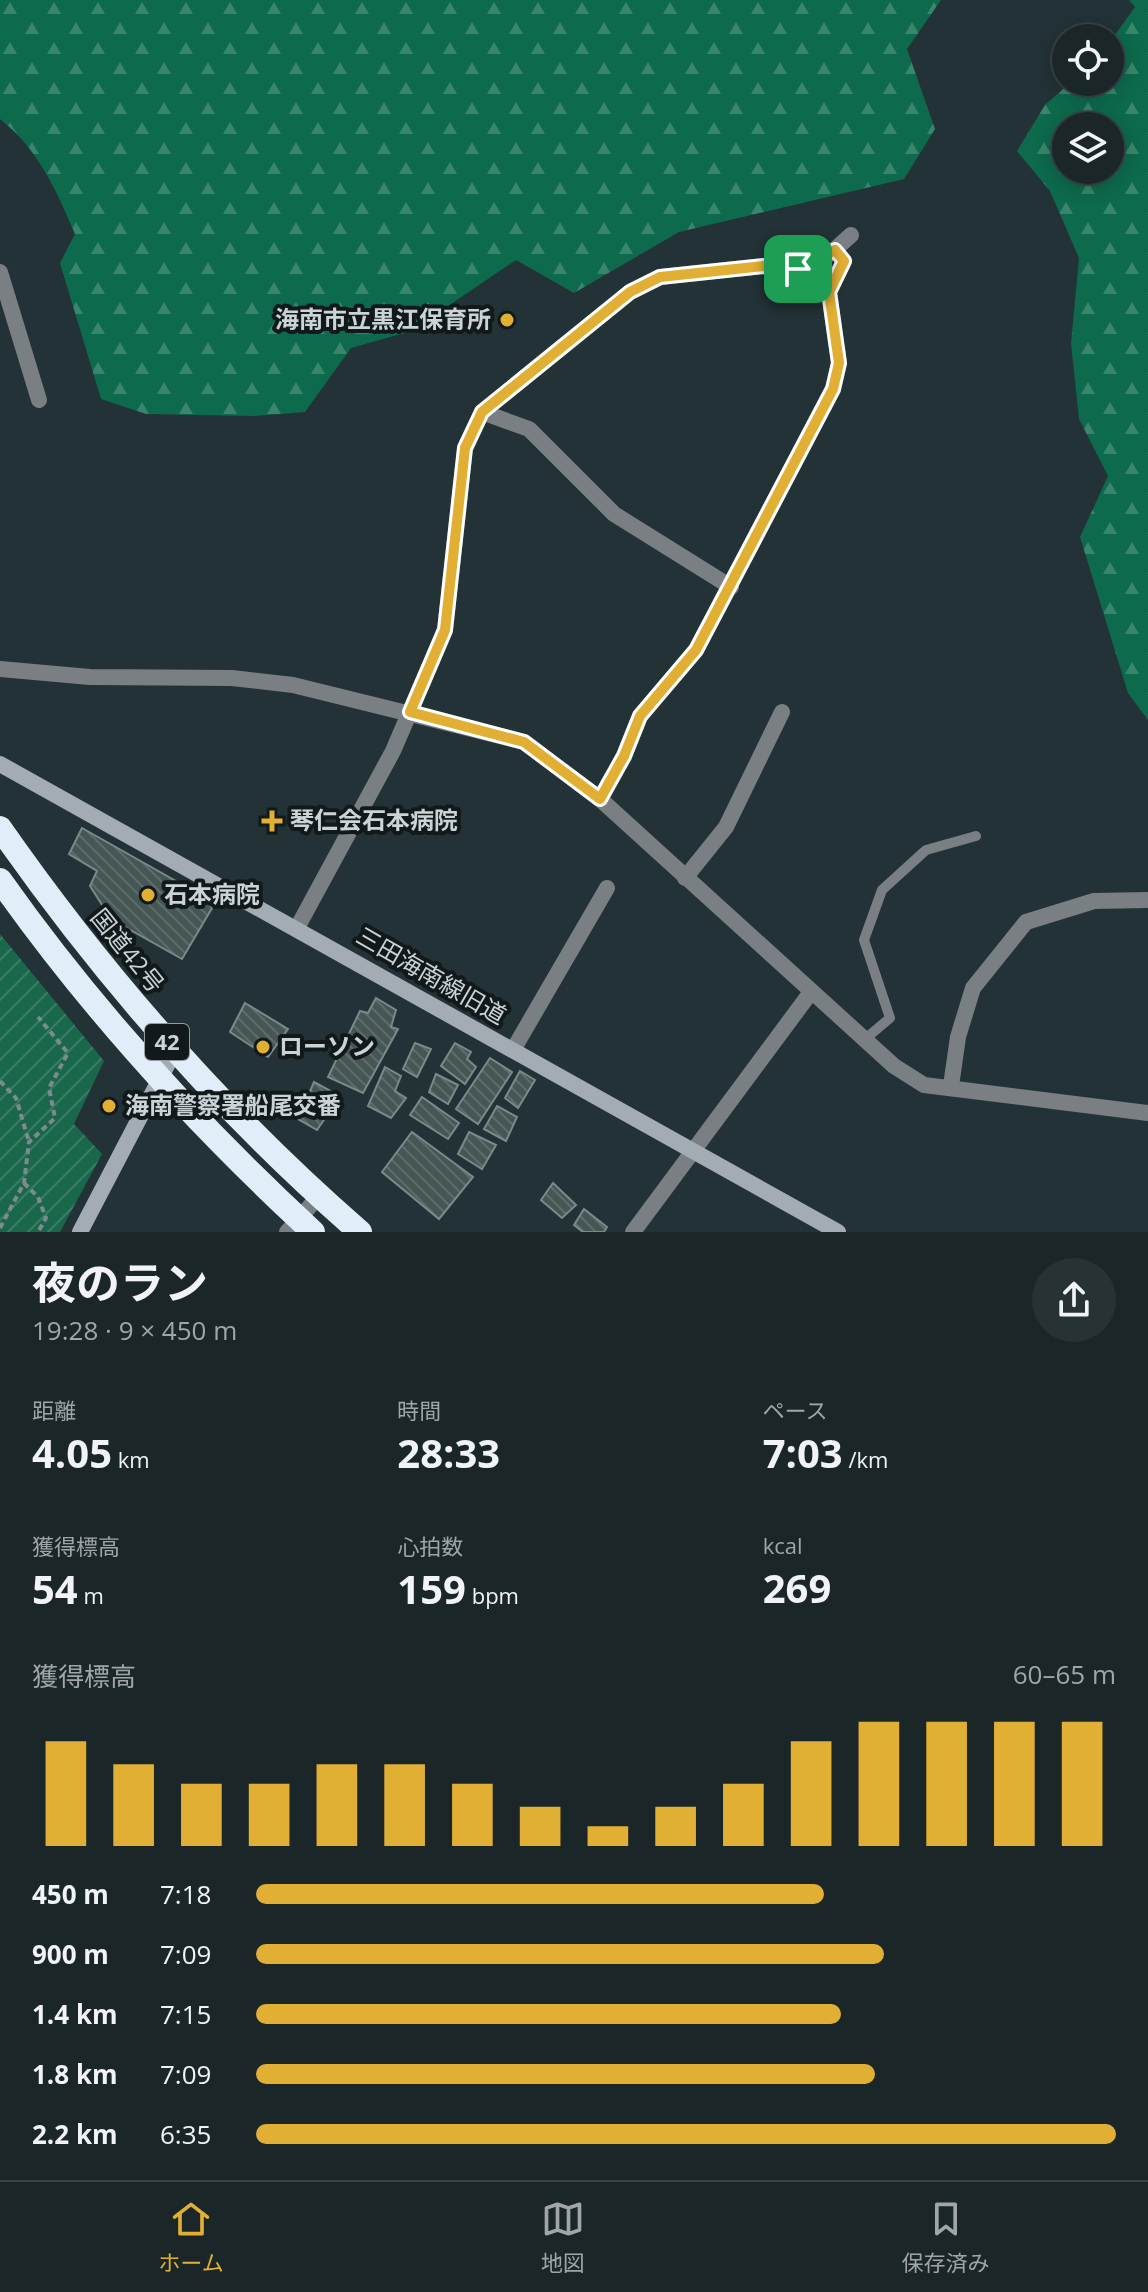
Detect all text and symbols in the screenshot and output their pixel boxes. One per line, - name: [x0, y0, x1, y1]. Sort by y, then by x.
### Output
- map controls: [1052, 24, 1124, 184]
- button: locate: [1052, 24, 1124, 96]
- button: layers: [1052, 112, 1124, 184]
- pin: [764, 235, 832, 303]
- icon: arrive: [776, 247, 820, 291]
- place label: 海南市立黒江保育所: [275, 302, 491, 335]
- marker: 海南市立黒江保育所: [498, 311, 516, 329]
- place label: 琴仁会石本病院: [290, 803, 458, 836]
- marker: 琴仁会石本病院: [261, 810, 283, 832]
- place label: 石本病院: [164, 877, 260, 910]
- marker: 石本病院: [139, 886, 157, 904]
- street label: 国道42号: [84, 901, 172, 999]
- street label: 三田海南線旧道: [351, 918, 513, 1031]
- road number: 42: [145, 1024, 189, 1060]
- place label: ローソン: [279, 1029, 375, 1062]
- marker: ローソン: [254, 1038, 272, 1056]
- place label: 海南警察署船尾交番: [125, 1088, 341, 1121]
- marker: 海南警察署船尾交番: [100, 1097, 118, 1115]
- text: 夜のラン: [32, 1252, 208, 1312]
- button: share: [1032, 1258, 1116, 1342]
- text: 19:28 · 9 × 450 m: [32, 1312, 237, 1348]
- text: 距離: [32, 1395, 76, 1425]
- text: 時間: [397, 1395, 441, 1425]
- text: ペース: [763, 1395, 828, 1425]
- text: 4.05: [32, 1425, 112, 1480]
- text: 28:33: [397, 1425, 500, 1480]
- text: 7:03: [763, 1425, 843, 1480]
- text: km: [112, 1444, 150, 1474]
- text: /km: [843, 1444, 888, 1474]
- text: kcal: [763, 1530, 803, 1560]
- text: 獲得標高: [32, 1531, 120, 1561]
- text: 心拍数: [397, 1531, 463, 1561]
- text: 269: [763, 1560, 831, 1615]
- text: 54: [32, 1561, 78, 1616]
- text: 159: [397, 1561, 466, 1616]
- text: m: [78, 1580, 104, 1610]
- text: bpm: [466, 1580, 519, 1610]
- text: 60–65 m: [1013, 1656, 1116, 1692]
- text: 獲得標高: [32, 1658, 136, 1694]
- text: 450 m: [32, 1876, 109, 1912]
- text: 7:18: [160, 1876, 211, 1912]
- text: 900 m: [32, 1936, 109, 1972]
- text: 7:09: [160, 1936, 211, 1972]
- text: 1.4 km: [32, 1996, 118, 2032]
- text: 7:15: [160, 1996, 211, 2032]
- text: 1.8 km: [32, 2056, 118, 2092]
- text: 7:09: [160, 2056, 211, 2092]
- text: 2.2 km: [32, 2116, 118, 2152]
- text: 6:35: [160, 2116, 211, 2152]
- tab: ホーム: [158, 2197, 224, 2277]
- tab: 地図: [541, 2197, 585, 2277]
- tab: 保存済み: [902, 2197, 990, 2277]

